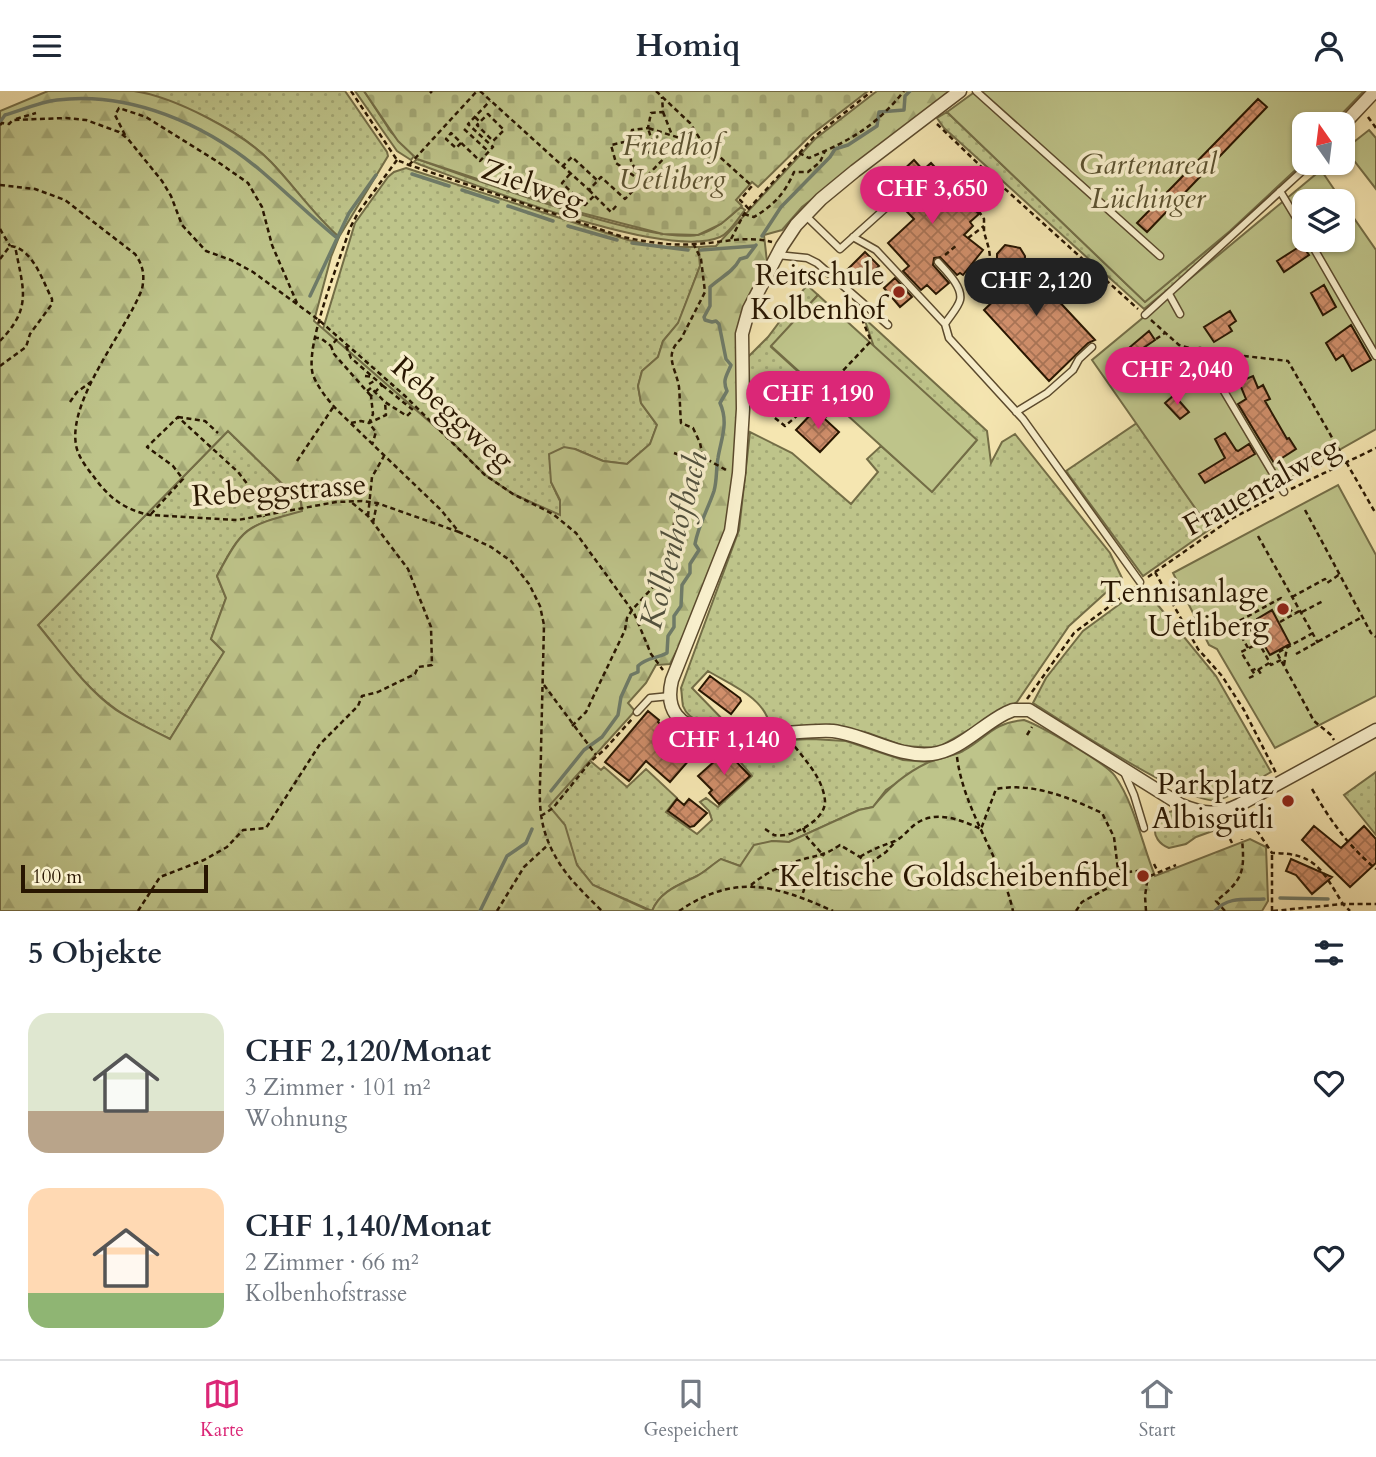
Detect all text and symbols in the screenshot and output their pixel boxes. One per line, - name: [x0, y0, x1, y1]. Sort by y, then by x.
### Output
- text: Homiq: [636, 24, 740, 68]
- icon: menu: [28, 27, 66, 65]
- icon: person: [1310, 27, 1348, 65]
- north arrow: [1292, 112, 1354, 175]
- map controls: [1292, 112, 1355, 252]
- park label: Friedhof Uetliberg: [618, 125, 727, 200]
- park label: Gartenareal Lüchinger: [1079, 144, 1218, 219]
- street label: Zielweg: [476, 149, 590, 222]
- pin: CHF 3,650: [852, 167, 1012, 226]
- text: CHF 3,650: [876, 173, 988, 204]
- button: layers: [1292, 189, 1355, 252]
- place label: Reitschule Kolbenhof: [750, 255, 890, 330]
- pin: CHF 2,120: [956, 259, 1116, 318]
- text: CHF 2,120: [980, 265, 1092, 296]
- marker: Reitschule Kolbenhof: [891, 284, 907, 300]
- street label: Rebeggweg: [382, 347, 523, 480]
- pin: CHF 2,040: [1097, 347, 1257, 407]
- text: CHF 2,040: [1121, 354, 1233, 385]
- pin: CHF 1,190: [738, 371, 898, 431]
- text: CHF 1,190: [762, 378, 874, 409]
- street label: Frauentalweg: [1176, 427, 1347, 546]
- water label: Kolbenhofbach: [629, 447, 719, 634]
- street label: Rebeggstrasse: [190, 464, 368, 517]
- place label: Tennisanlage Uetliberg: [1100, 572, 1269, 647]
- marker: Tennisanlage Uetliberg: [1275, 601, 1291, 617]
- pin: CHF 1,140: [644, 717, 804, 777]
- text: CHF 1,140: [668, 724, 780, 755]
- place label: Parkplatz Albisgütli: [1152, 764, 1275, 839]
- marker: Parkplatz Albisgütli: [1280, 793, 1296, 809]
- place label: Keltische Goldscheibenfibel: [779, 856, 1129, 897]
- scale bar: [21, 862, 208, 894]
- text: 100 m: [32, 864, 82, 890]
- marker: Keltische Goldscheibenfibel: [1135, 868, 1151, 884]
- text: 5 Objekte: [28, 933, 162, 974]
- icon: filters: [1310, 934, 1348, 972]
- text: CHF 2,120/Monat: [245, 1031, 491, 1072]
- icon: home: [84, 1041, 168, 1125]
- icon: heart: [1310, 1064, 1348, 1102]
- text: 3 Zimmer · 101 m²: [245, 1072, 430, 1103]
- text: Wohnung: [245, 1103, 347, 1134]
- text: CHF 1,140/Monat: [245, 1206, 491, 1247]
- icon: home: [84, 1216, 168, 1300]
- icon: heart: [1310, 1239, 1348, 1277]
- text: 2 Zimmer · 66 m²: [245, 1247, 419, 1278]
- text: Kolbenhofstrasse: [245, 1278, 407, 1309]
- tab: Karte: [200, 1375, 244, 1443]
- tab: Gespeichert: [644, 1375, 738, 1443]
- tab: Start: [1138, 1375, 1176, 1443]

